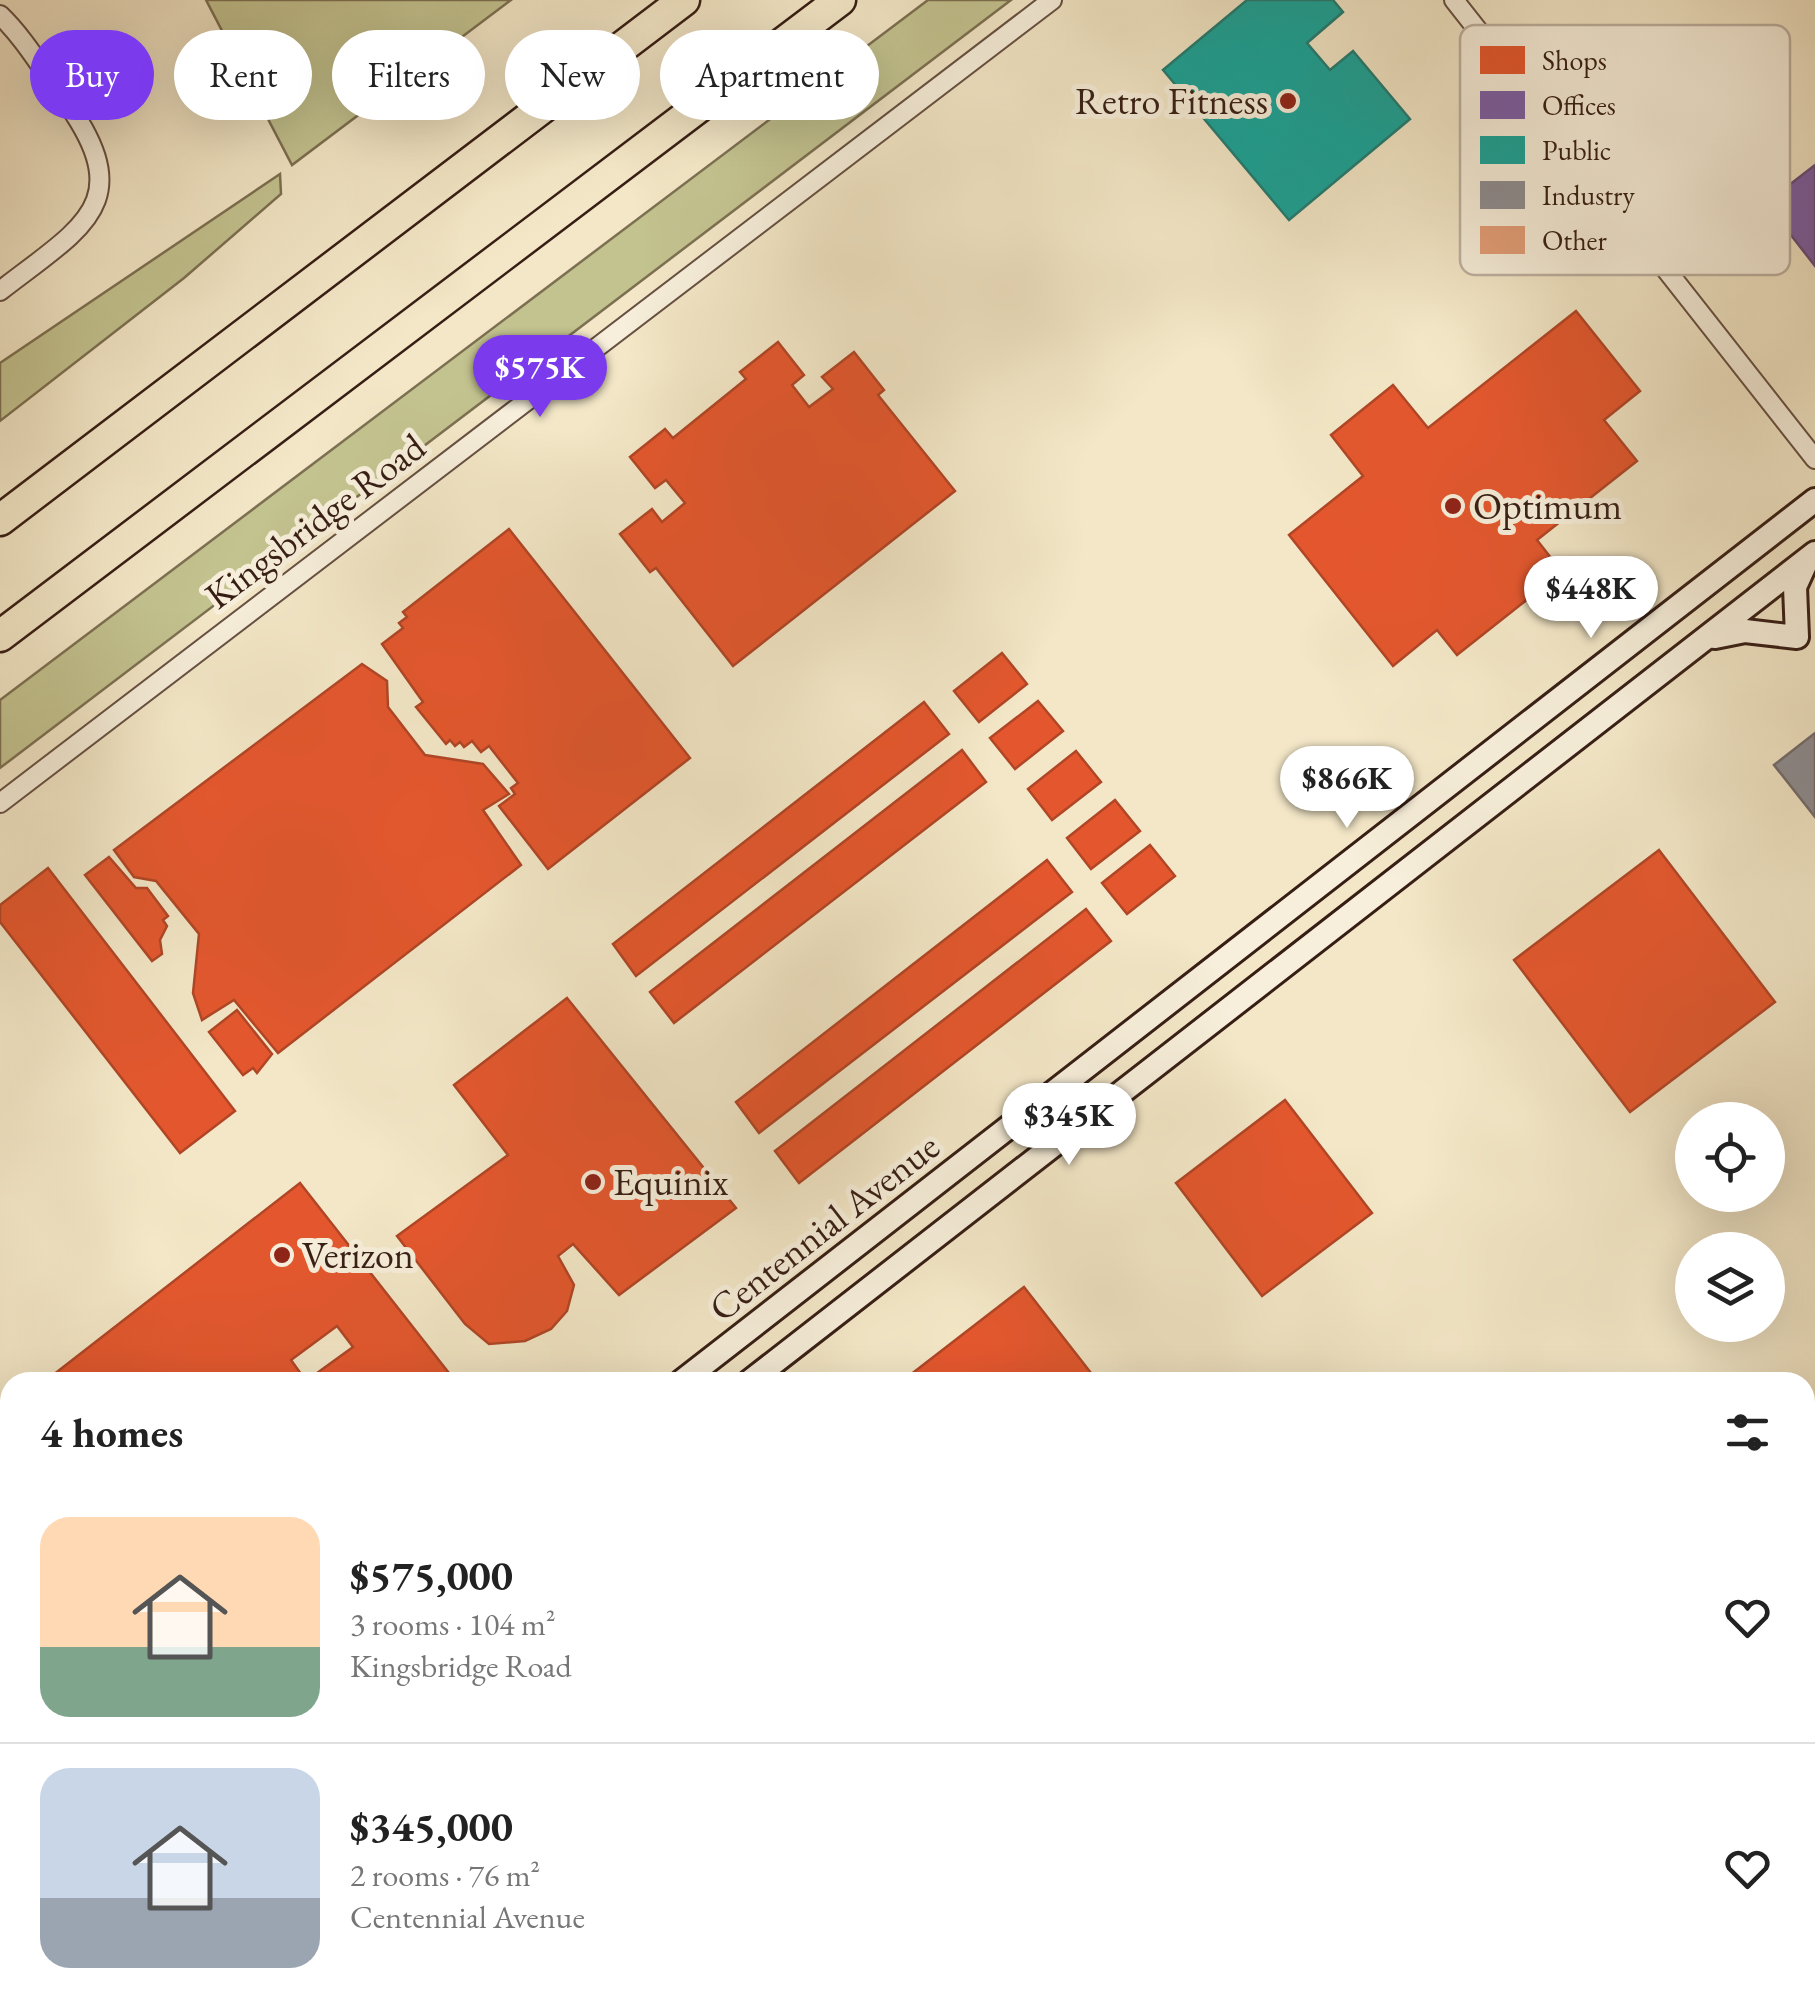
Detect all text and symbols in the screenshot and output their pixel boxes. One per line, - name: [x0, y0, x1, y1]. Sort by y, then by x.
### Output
- legend: [1460, 25, 1790, 275]
- chip: Buy: [30, 30, 154, 120]
- chip: Rent: [174, 30, 312, 120]
- chip: Filters: [332, 30, 485, 120]
- chip: New: [505, 30, 640, 120]
- chip: Apartment: [660, 30, 879, 120]
- text: Shops: [1542, 42, 1607, 78]
- place label: Retro Fitness: [1075, 76, 1268, 125]
- text: Offices: [1542, 87, 1616, 123]
- marker: Retro Fitness: [1277, 90, 1299, 112]
- text: Public: [1542, 132, 1611, 168]
- text: Industry: [1542, 177, 1635, 213]
- text: Other: [1542, 222, 1607, 258]
- pin: $575K: [470, 335, 610, 420]
- text: $575K: [495, 346, 585, 388]
- street label: Kingsbridge Road: [195, 421, 435, 619]
- place label: Optimum: [1473, 481, 1622, 530]
- marker: Optimum: [1442, 495, 1464, 517]
- pin: $448K: [1521, 556, 1661, 641]
- text: $448K: [1546, 567, 1636, 609]
- pin: $866K: [1277, 746, 1417, 831]
- text: $866K: [1302, 757, 1392, 799]
- pin: $345K: [999, 1083, 1139, 1168]
- text: $345K: [1024, 1094, 1114, 1136]
- map controls: [1675, 1102, 1785, 1342]
- button: locate: [1675, 1102, 1785, 1212]
- street label: Centennial Avenue: [699, 1121, 949, 1332]
- place label: Equinix: [613, 1157, 729, 1206]
- marker: Equinix: [582, 1171, 604, 1193]
- place label: Verizon: [302, 1230, 414, 1279]
- button: layers: [1675, 1232, 1785, 1342]
- marker: Verizon: [271, 1244, 293, 1266]
- text: 4 homes: [40, 1405, 183, 1460]
- icon: filters: [1720, 1405, 1775, 1460]
- text: $575,000: [350, 1548, 513, 1603]
- icon: home: [120, 1557, 240, 1677]
- icon: heart: [1720, 1590, 1775, 1645]
- text: 3 rooms · 104 m²: [350, 1603, 556, 1645]
- text: Kingsbridge Road: [350, 1645, 572, 1687]
- text: $345,000: [350, 1799, 513, 1854]
- icon: home: [120, 1808, 240, 1928]
- icon: heart: [1720, 1841, 1775, 1896]
- text: 2 rooms · 76 m²: [350, 1854, 540, 1896]
- text: Centennial Avenue: [350, 1896, 585, 1938]

